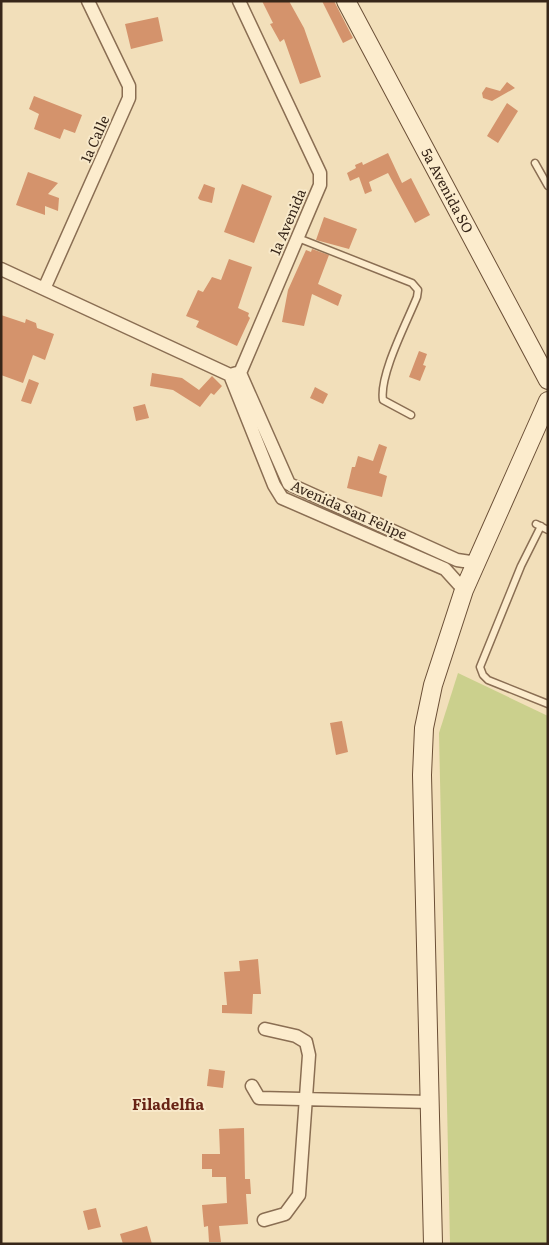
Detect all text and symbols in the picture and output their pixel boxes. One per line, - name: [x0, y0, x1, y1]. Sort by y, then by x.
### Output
- street label: 1a Calle: [75, 112, 113, 165]
- street label: 5a Avenida SO: [417, 144, 479, 236]
- street label: 1a Avenida: [264, 185, 310, 258]
- street label: Avenida San Felipe: [288, 475, 411, 544]
- district label: Filadelfia: [132, 1092, 204, 1115]

